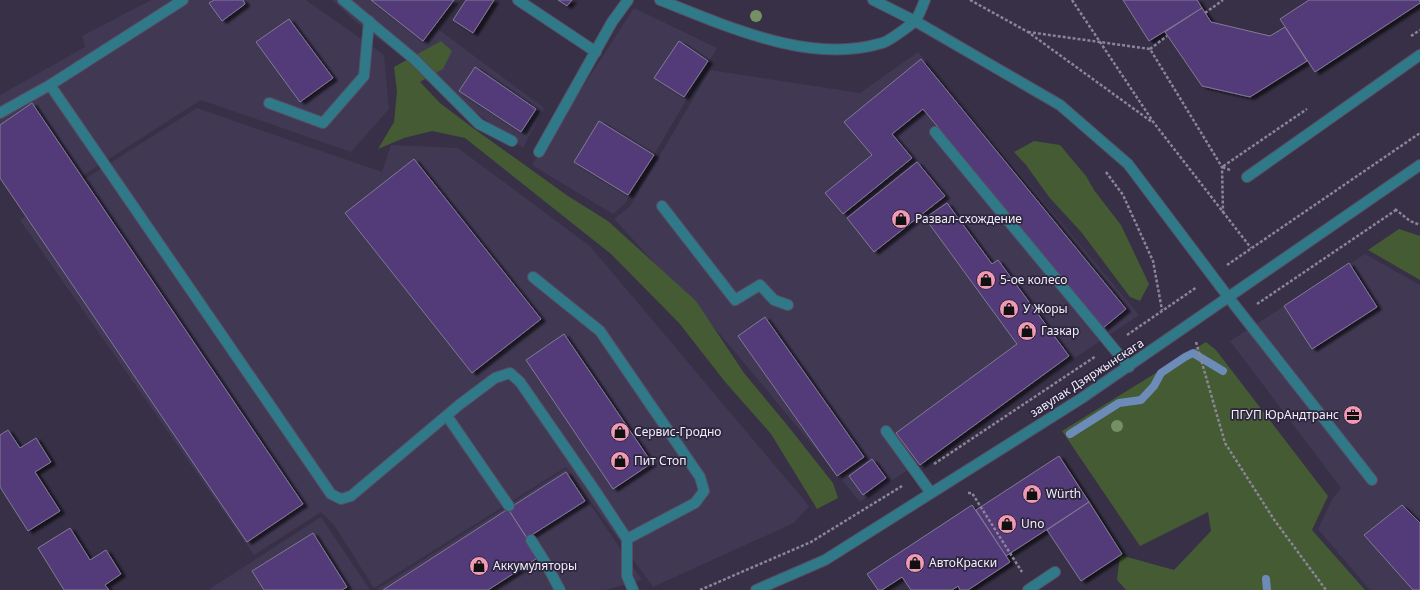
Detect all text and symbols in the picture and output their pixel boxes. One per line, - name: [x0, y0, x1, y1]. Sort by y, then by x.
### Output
- shop icon: Развал-схождение: [890, 208, 912, 230]
- place label: Развал-схождение: [915, 210, 1022, 227]
- shop icon: 5-ое колесо: [975, 269, 997, 291]
- place label: 5-ое колесо: [1000, 271, 1067, 288]
- shop icon: У Жоры: [998, 298, 1020, 320]
- place label: У Жоры: [1023, 300, 1068, 317]
- shop icon: Газкар: [1016, 320, 1038, 342]
- place label: Газкар: [1041, 322, 1079, 339]
- street label: завулак Дзяржынскага: [1026, 334, 1147, 421]
- office icon: ПГУП ЮрАндтранс: [1342, 404, 1364, 426]
- place label: ПГУП ЮрАндтранс: [1231, 406, 1339, 423]
- shop icon: Сервис-Гродно: [609, 421, 631, 443]
- place label: Сервис-Гродно: [634, 423, 721, 440]
- shop icon: Пит Стоп: [609, 450, 631, 472]
- place label: Пит Стоп: [634, 452, 687, 469]
- shop icon: Würth: [1021, 483, 1043, 505]
- place label: Würth: [1046, 485, 1081, 502]
- shop icon: Uno: [996, 513, 1018, 535]
- place label: Uno: [1021, 515, 1044, 532]
- shop icon: АвтоКраски: [904, 552, 926, 574]
- place label: АвтоКраски: [929, 554, 997, 571]
- shop icon: Аккумуляторы: [468, 555, 490, 577]
- place label: Аккумуляторы: [493, 557, 577, 574]

